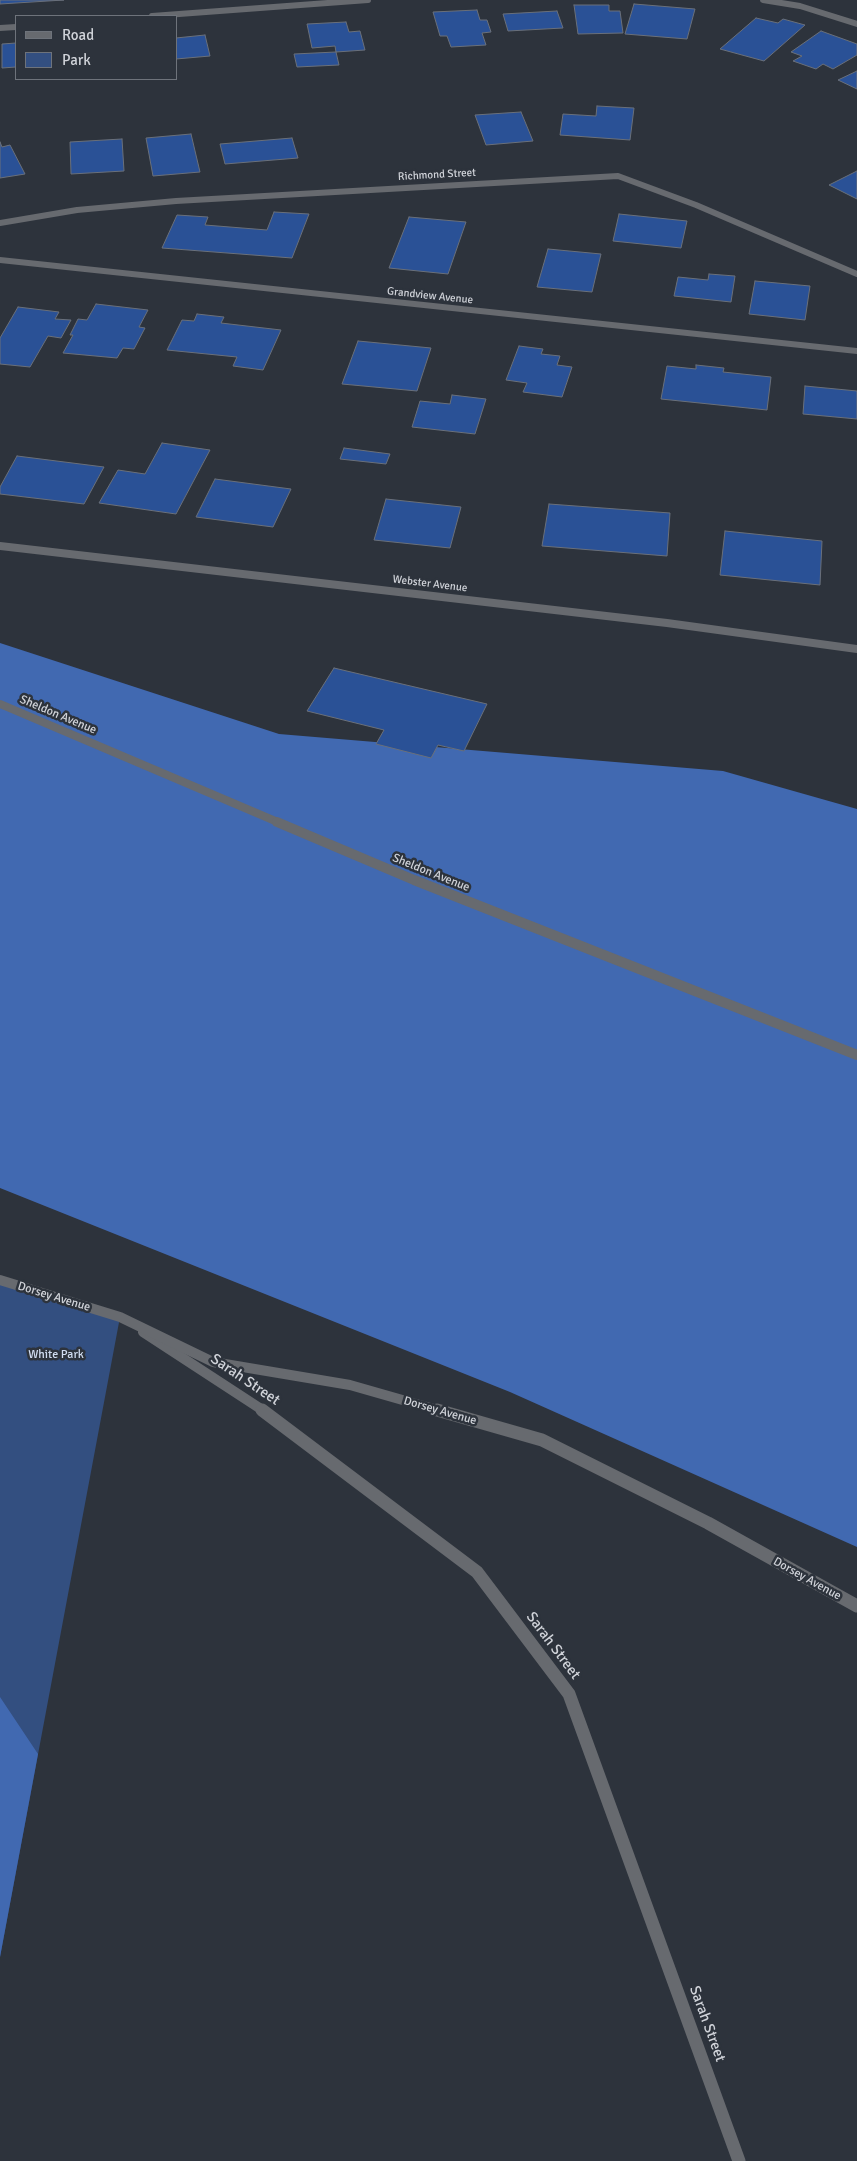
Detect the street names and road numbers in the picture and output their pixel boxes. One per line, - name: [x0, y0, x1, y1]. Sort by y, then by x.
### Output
- street label: Richmond Street: [398, 166, 476, 184]
- street label: Grandview Avenue: [386, 285, 474, 307]
- street label: Webster Avenue: [392, 573, 468, 595]
- street label: Sheldon Avenue: [17, 692, 99, 738]
- street label: Sheldon Avenue: [390, 851, 472, 895]
- street label: Dorsey Avenue: [16, 1279, 92, 1315]
- street label: Sarah Street: [207, 1350, 283, 1410]
- street label: Dorsey Avenue: [402, 1394, 478, 1428]
- street label: Dorsey Avenue: [771, 1554, 843, 1604]
- street label: Sarah Street: [522, 1609, 584, 1683]
- street label: Sarah Street: [685, 1984, 729, 2064]

